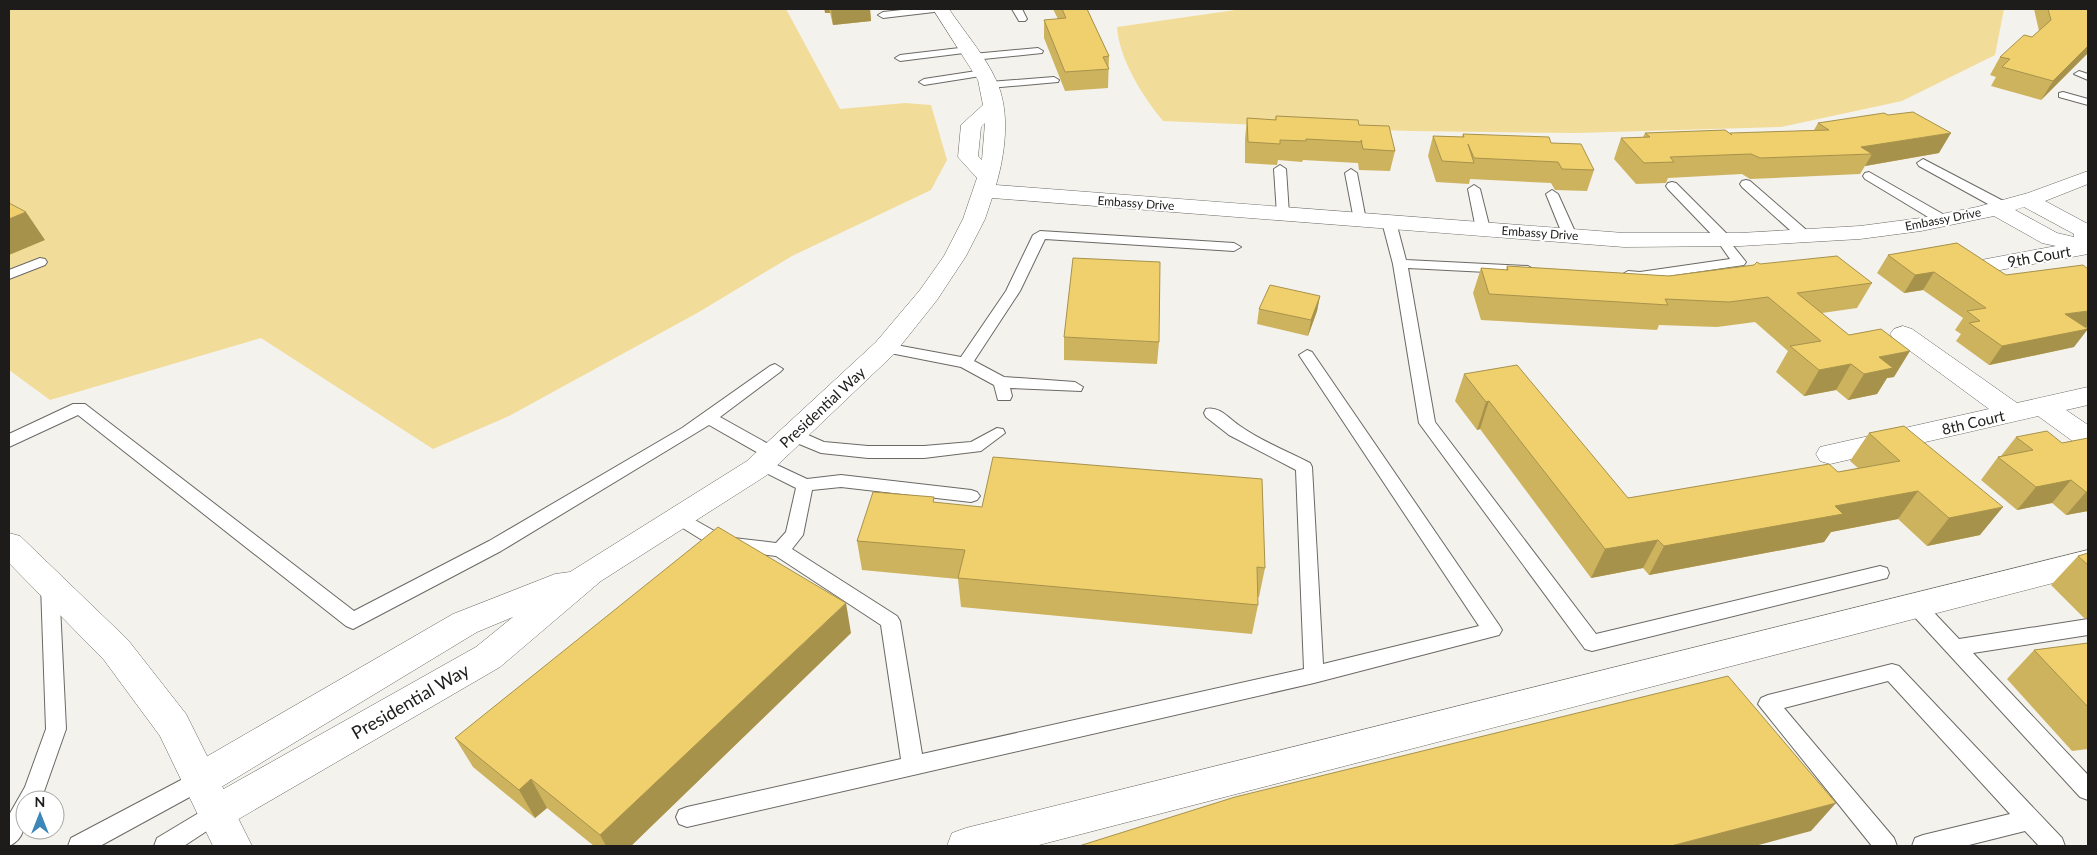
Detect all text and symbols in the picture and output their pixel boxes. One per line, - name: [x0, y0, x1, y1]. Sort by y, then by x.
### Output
- street label: Embassy Drive: [1097, 193, 1175, 213]
- street label: Embassy Drive: [1904, 204, 1982, 234]
- street label: Embassy Drive: [1501, 223, 1579, 243]
- street label: 9th Court: [2006, 241, 2073, 270]
- street label: Presidential Way: [776, 363, 869, 451]
- street label: 8th Court: [1940, 406, 2007, 438]
- street label: Presidential Way: [347, 658, 473, 744]
- north arrow: [15, 790, 65, 840]
- text: N: [35, 793, 45, 810]

